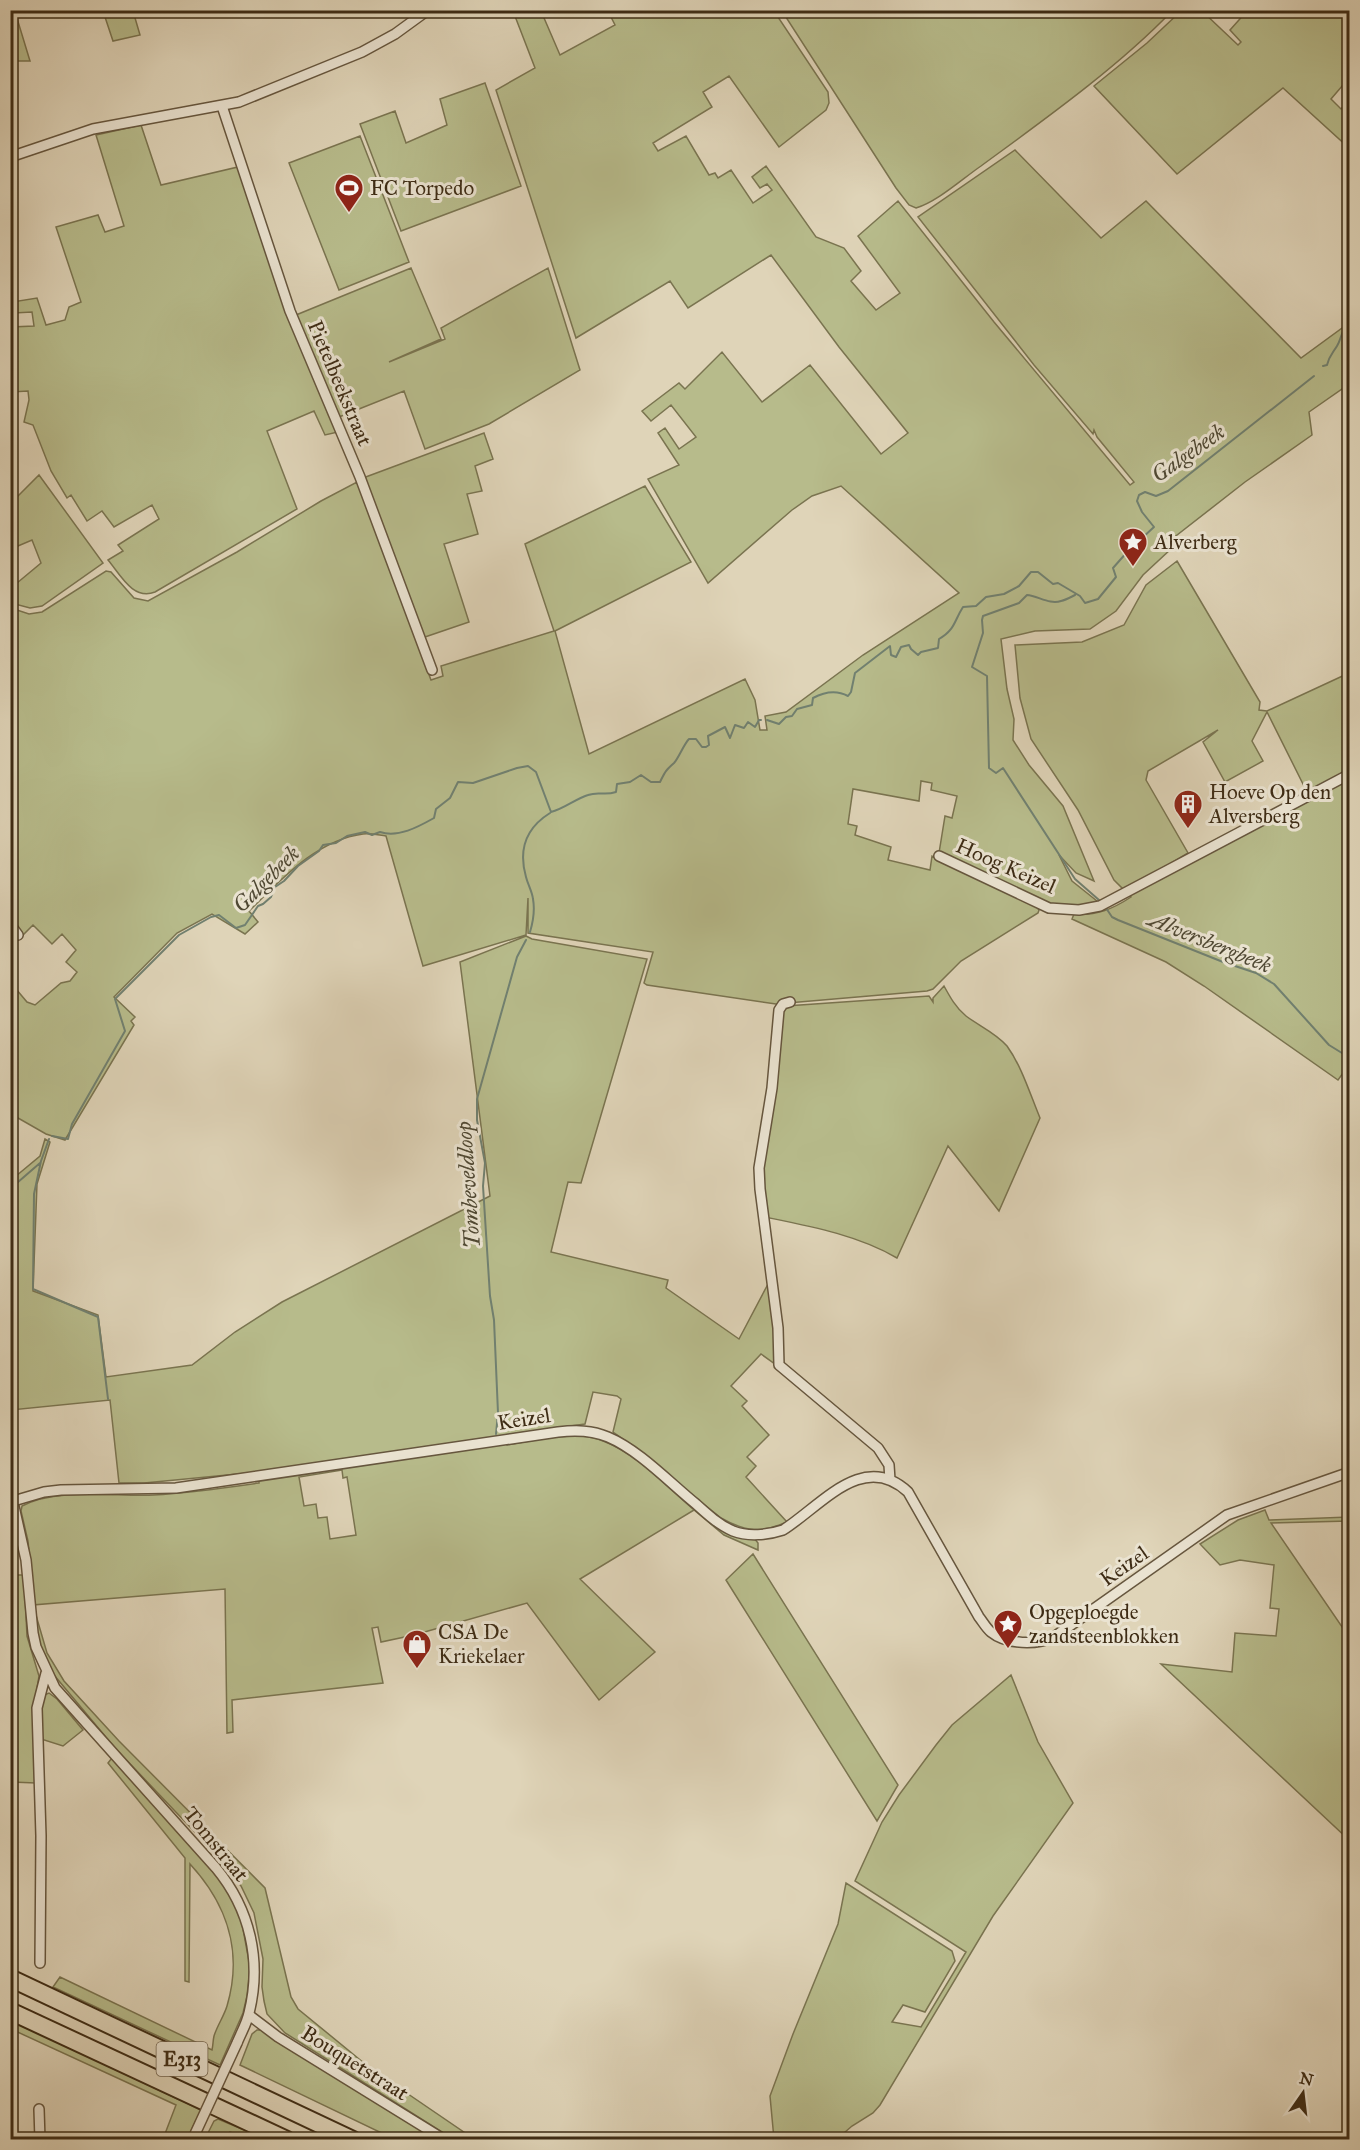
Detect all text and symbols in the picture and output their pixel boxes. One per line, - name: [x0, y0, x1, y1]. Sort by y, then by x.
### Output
- sports icon: FC Torpedo: [333, 172, 365, 214]
- place label: FC Torpedo: [370, 175, 475, 201]
- street label: Pietelbeekstraat: [302, 316, 378, 450]
- water label: Galgebeek: [1146, 418, 1230, 488]
- place icon: Alverberg: [1117, 526, 1149, 568]
- place label: Alverberg: [1153, 529, 1237, 555]
- place label: Hoeve Op den Alversberg: [1208, 779, 1331, 829]
- building icon: Hoeve Op den Alversberg: [1172, 788, 1204, 830]
- street label: Hoog Keizel: [952, 832, 1060, 900]
- water label: Galgebeek: [227, 840, 305, 918]
- water label: Alversbergbeek: [1143, 904, 1276, 979]
- water label: Tombeveldloop: [450, 1120, 486, 1249]
- street label: Keizel: [496, 1402, 553, 1436]
- street label: Keizel: [1095, 1540, 1154, 1592]
- place label: Opgeploegde zandsteenblokken: [1029, 1599, 1179, 1649]
- place icon: Opgeploegde zandsteenblokken: [992, 1608, 1024, 1650]
- place label: CSA De Kriekelaer: [438, 1619, 525, 1669]
- shop icon: CSA De Kriekelaer: [401, 1628, 433, 1670]
- street label: Tomstraat: [178, 1801, 254, 1887]
- street label: Bouquetstraat: [297, 2020, 414, 2106]
- road number: E313: [156, 2042, 207, 2076]
- north arrow: [1273, 2063, 1333, 2123]
- text: N: [1298, 2068, 1316, 2090]

